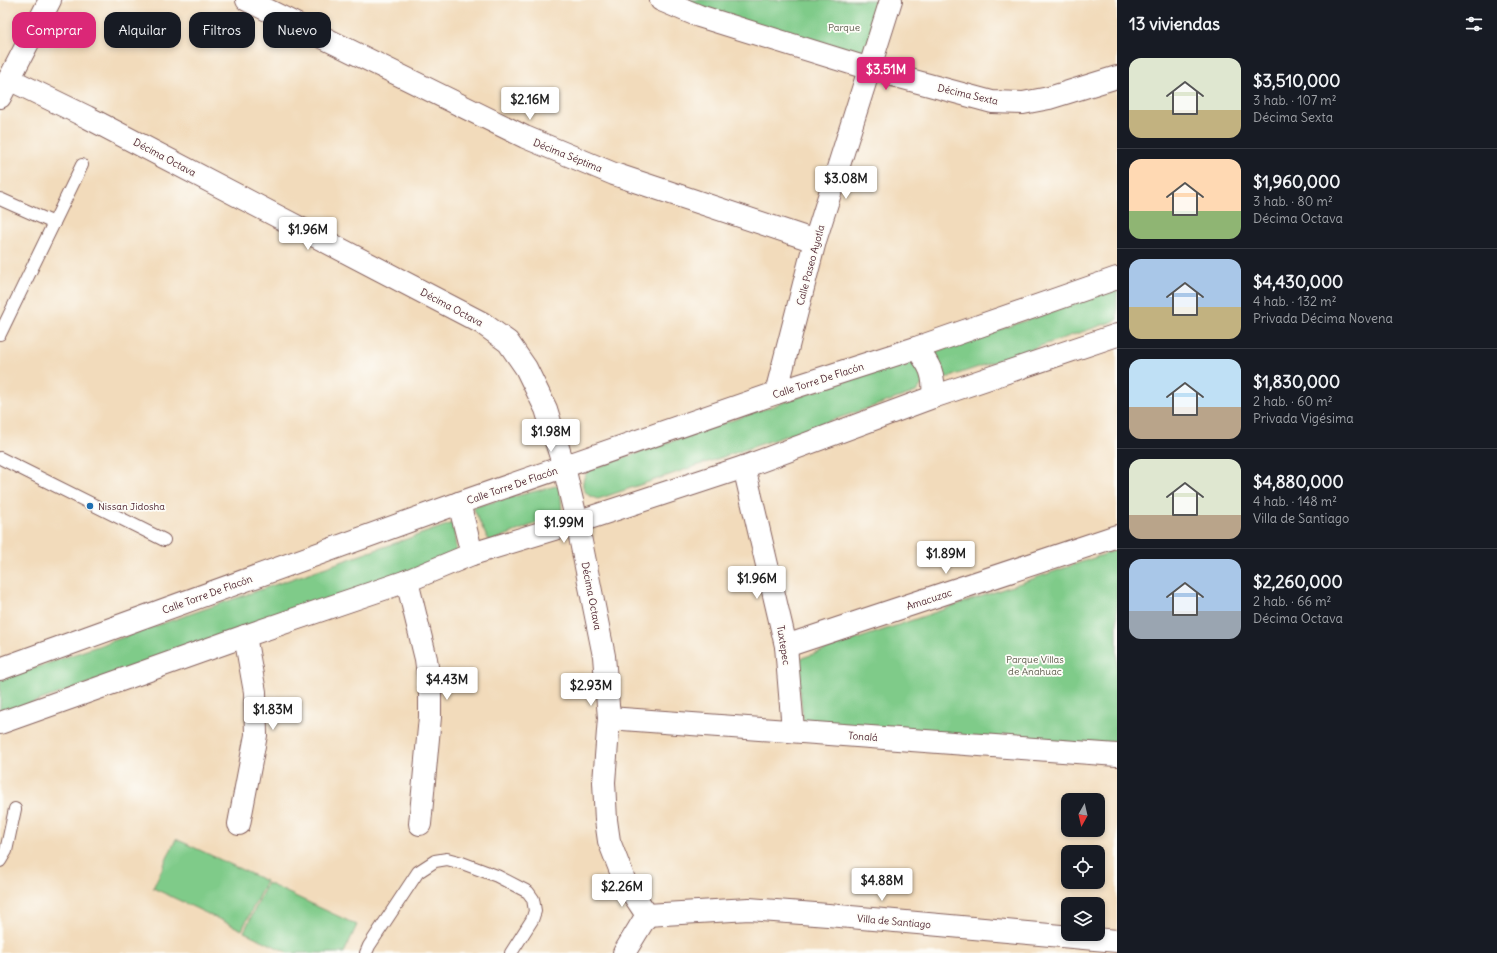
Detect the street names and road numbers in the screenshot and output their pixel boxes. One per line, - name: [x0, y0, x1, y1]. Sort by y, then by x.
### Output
- street label: Décima Sexta: [936, 81, 1000, 108]
- street label: Décima Octava: [131, 135, 199, 180]
- street label: Décima Séptima: [531, 136, 605, 175]
- street label: Calle Paseo Ayotla: [793, 223, 828, 307]
- street label: Décima Octava: [418, 285, 486, 330]
- street label: Calle Torre De Flacón: [771, 360, 866, 401]
- street label: Calle Torre De Flacón: [465, 464, 559, 507]
- street label: Décima Octava: [579, 561, 605, 632]
- street label: Calle Torre De Flacón: [160, 572, 254, 617]
- street label: Amacuzac: [905, 586, 954, 613]
- street label: Tuxtepec: [774, 624, 793, 666]
- street label: Tonalá: [848, 729, 878, 744]
- street label: Villa de Santiago: [856, 912, 932, 931]

